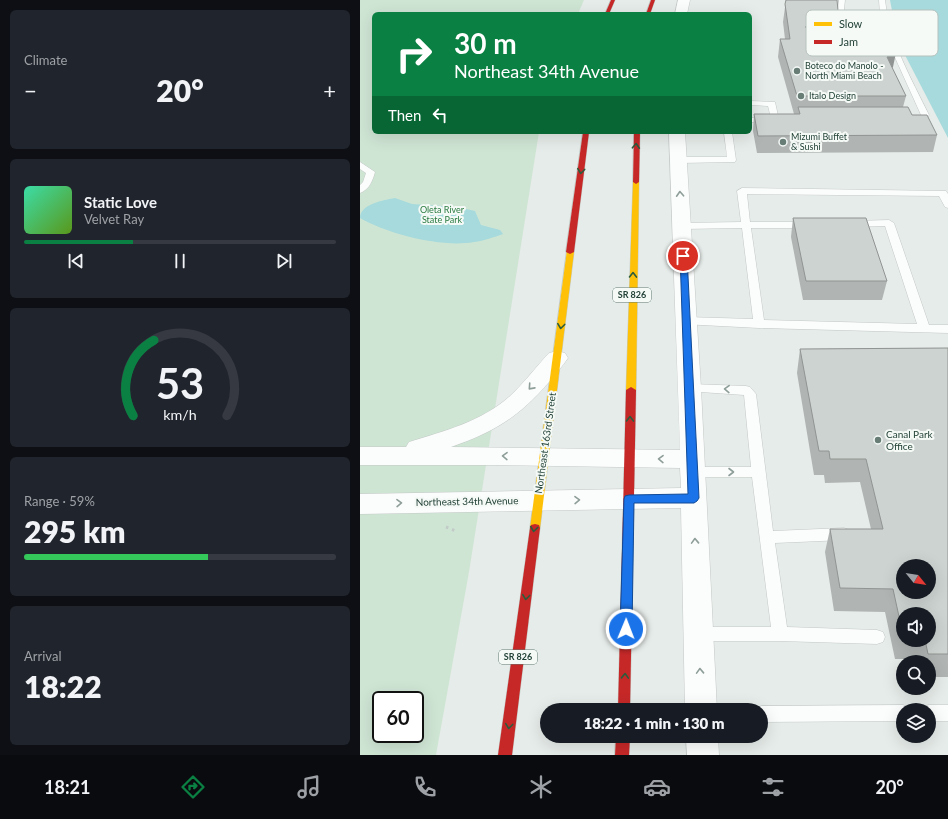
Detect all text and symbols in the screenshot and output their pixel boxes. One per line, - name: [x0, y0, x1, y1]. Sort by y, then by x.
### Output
- legend: [806, 10, 938, 56]
- text: Slow: [839, 17, 863, 30]
- text: 30 m: [454, 26, 517, 60]
- icon: right: [388, 28, 440, 80]
- text: Jam: [839, 35, 858, 48]
- text: Climate: [24, 52, 67, 68]
- text: Northeast 34th Avenue: [454, 60, 639, 82]
- place label: Boteco do Manolo - North Miami Beach: [805, 60, 884, 81]
- marker: Boteco do Manolo - North Miami Beach: [792, 66, 802, 76]
- text: 20°: [156, 72, 204, 108]
- text: −: [24, 77, 37, 104]
- text: +: [323, 77, 336, 104]
- place label: Italo Design: [809, 90, 856, 101]
- marker: Italo Design: [796, 91, 806, 101]
- icon: left: [429, 104, 451, 126]
- text: Then: [388, 106, 421, 124]
- place label: Mizumi Buffet & Sushi: [791, 131, 848, 152]
- marker: Mizumi Buffet & Sushi: [778, 137, 788, 147]
- one-way arrow: [632, 143, 640, 149]
- one-way arrow: [577, 168, 586, 174]
- one-way arrow: [676, 191, 685, 197]
- text: Static Love: [84, 193, 157, 211]
- park label: Oleta River State Park: [420, 204, 465, 225]
- text: Velvet Ray: [84, 211, 144, 227]
- pin: [666, 239, 700, 273]
- icon: arrive: [672, 245, 694, 267]
- icon: previous: [65, 250, 87, 272]
- icon: pause: [169, 250, 191, 272]
- icon: next: [273, 250, 295, 272]
- one-way arrow: [629, 272, 637, 278]
- road number: SR 826: [613, 288, 651, 302]
- one-way arrow: [557, 323, 566, 329]
- text: 53: [156, 357, 204, 407]
- one-way arrow: [528, 382, 535, 390]
- one-way arrow: [724, 385, 730, 394]
- street label: Northeast 163rd Street: [532, 391, 558, 494]
- text: km/h: [163, 405, 197, 422]
- one-way arrow: [626, 416, 634, 422]
- place label: Canal Park Office: [886, 428, 934, 452]
- marker: Canal Park Office: [873, 435, 883, 445]
- one-way arrow: [502, 452, 508, 460]
- one-way arrow: [658, 455, 664, 463]
- one-way arrow: [728, 468, 734, 476]
- text: Range · 59%: [24, 493, 95, 509]
- street label: Northeast 34th Avenue: [416, 494, 518, 508]
- one-way arrow: [574, 496, 580, 504]
- one-way arrow: [396, 498, 402, 507]
- text: 295 km: [24, 513, 125, 549]
- one-way arrow: [530, 526, 539, 532]
- one-way arrow: [691, 538, 699, 544]
- north arrow: [896, 559, 936, 599]
- map controls: [896, 559, 936, 743]
- one-way arrow: [521, 594, 530, 600]
- button: sound: [896, 607, 936, 647]
- position arrow: [605, 608, 647, 650]
- text: Arrival: [24, 648, 61, 664]
- road number: SR 826: [499, 650, 537, 664]
- button: search: [896, 655, 936, 695]
- text: 18:22: [24, 668, 102, 704]
- one-way arrow: [696, 668, 704, 674]
- one-way arrow: [620, 673, 629, 679]
- speed limit sign: 60: [372, 691, 424, 743]
- button: layers: [896, 703, 936, 743]
- text: 18:22 · 1 min · 130 m: [583, 714, 725, 732]
- one-way arrow: [505, 723, 514, 729]
- icon: directions: [179, 773, 207, 801]
- icon: music: [295, 773, 323, 801]
- icon: phone: [411, 773, 439, 801]
- icon: climate: [527, 773, 555, 801]
- icon: car: [643, 773, 671, 801]
- icon: filters: [759, 773, 787, 801]
- text: 18:21: [44, 776, 90, 798]
- text: 20°: [875, 776, 904, 798]

